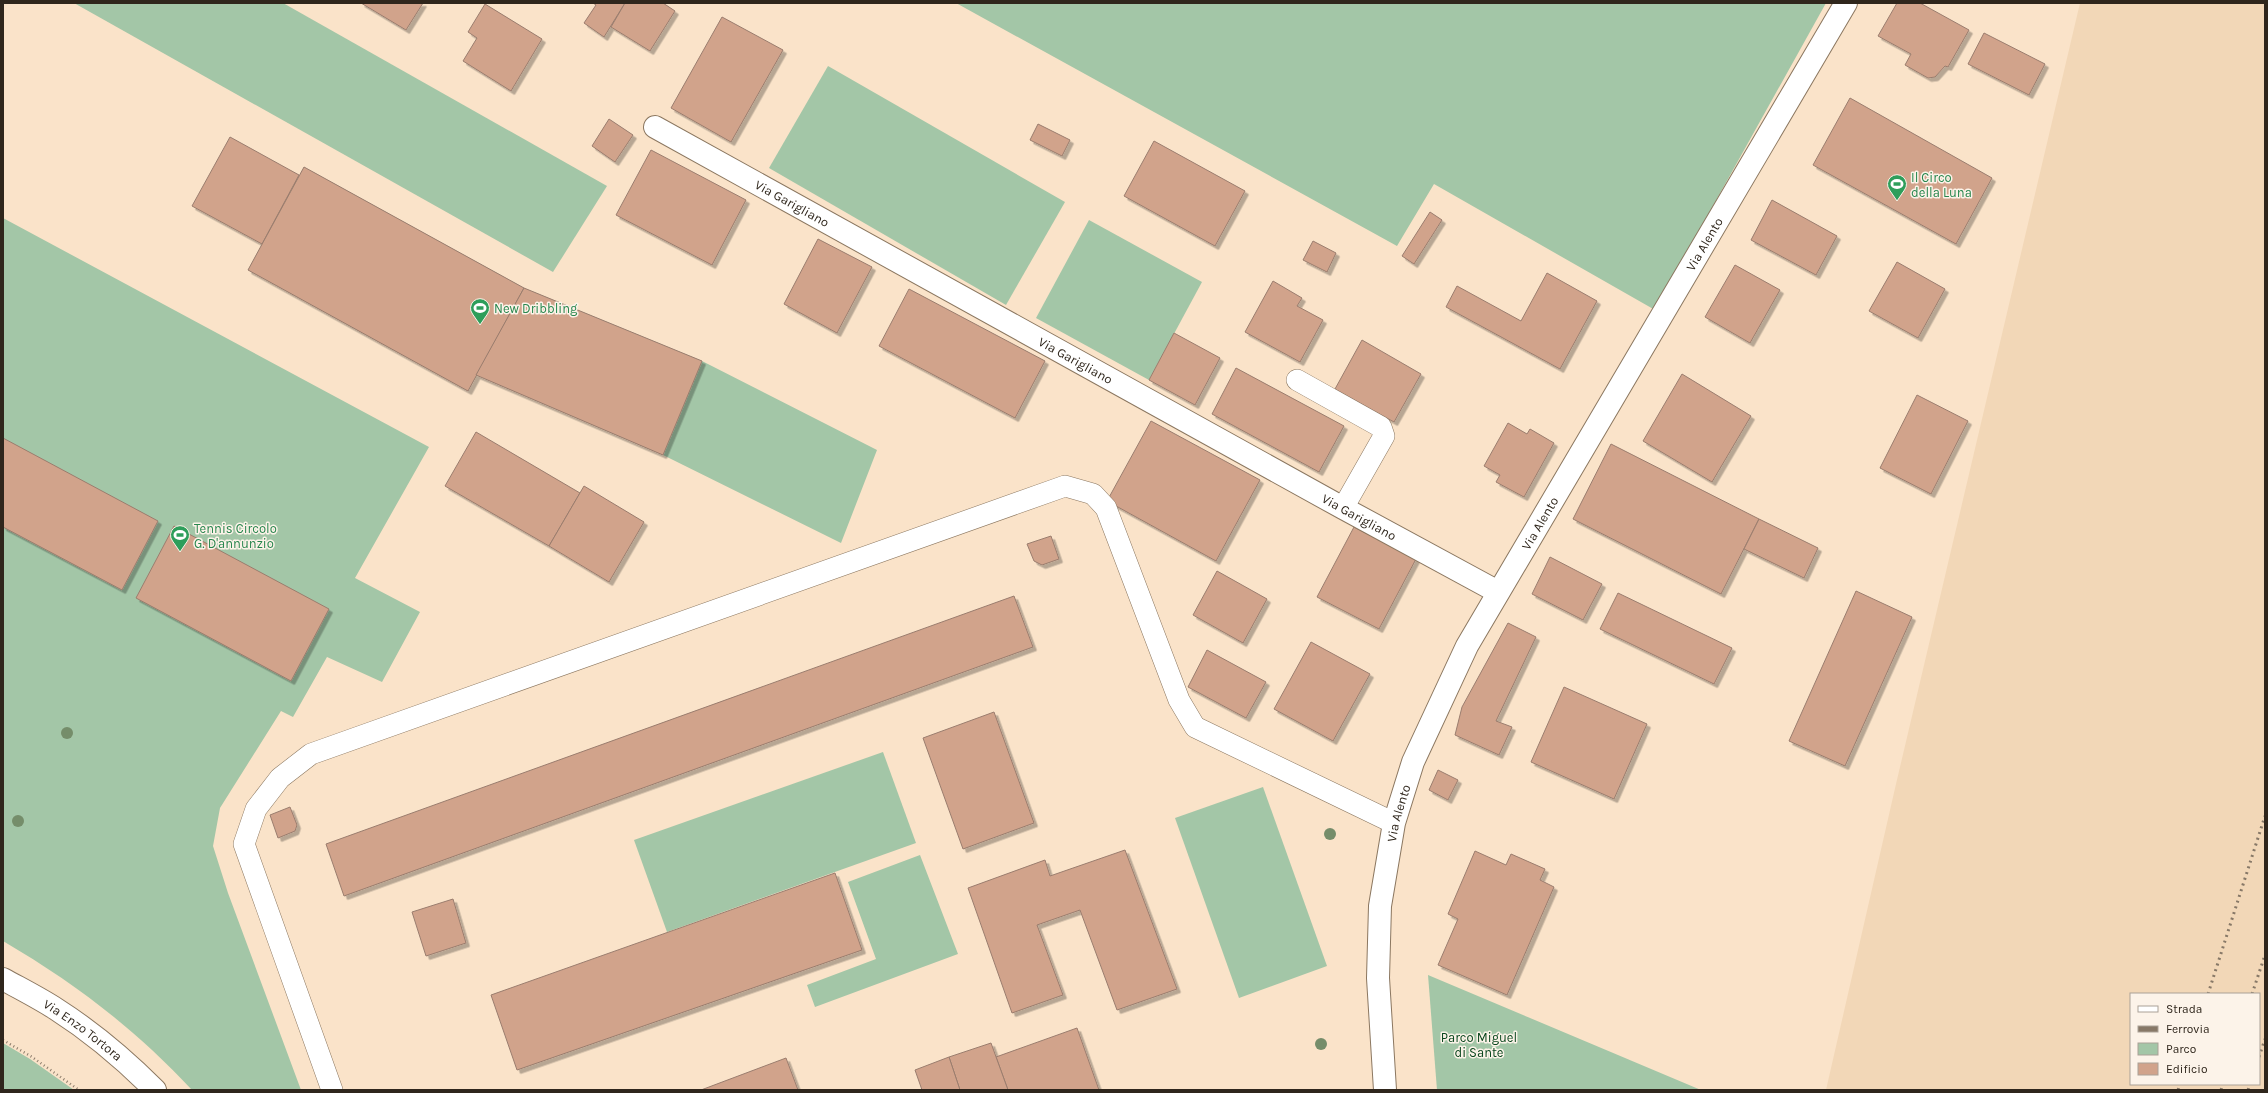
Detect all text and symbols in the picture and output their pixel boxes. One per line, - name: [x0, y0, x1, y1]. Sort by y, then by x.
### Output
- place label: Il Circo della Luna: [1911, 170, 1972, 200]
- sports icon: Il Circo della Luna: [1886, 173, 1908, 201]
- street label: Via Garigliano: [753, 176, 832, 230]
- street label: Via Alento: [1683, 215, 1725, 273]
- sports icon: New Dribbling: [469, 297, 491, 325]
- place label: New Dribbling: [494, 301, 578, 316]
- street label: Via Garigliano: [1036, 333, 1116, 387]
- street label: Via Garigliano: [1319, 490, 1399, 543]
- street label: Via Alento: [1518, 494, 1561, 552]
- place label: Tennis Circolo G. D'annunzio: [194, 521, 277, 551]
- sports icon: Tennis Circolo G. D'annunzio: [169, 524, 191, 552]
- street label: Via Alento: [1383, 782, 1413, 843]
- legend: [2130, 993, 2260, 1085]
- street label: Via Enzo Tortora: [41, 996, 126, 1064]
- text: Strada: [2166, 1002, 2202, 1016]
- text: Ferrovia: [2166, 1022, 2210, 1036]
- park label: Parco Miguel di Sante: [1441, 1030, 1517, 1060]
- text: Parco: [2166, 1042, 2196, 1056]
- text: Edificio: [2166, 1062, 2207, 1076]

